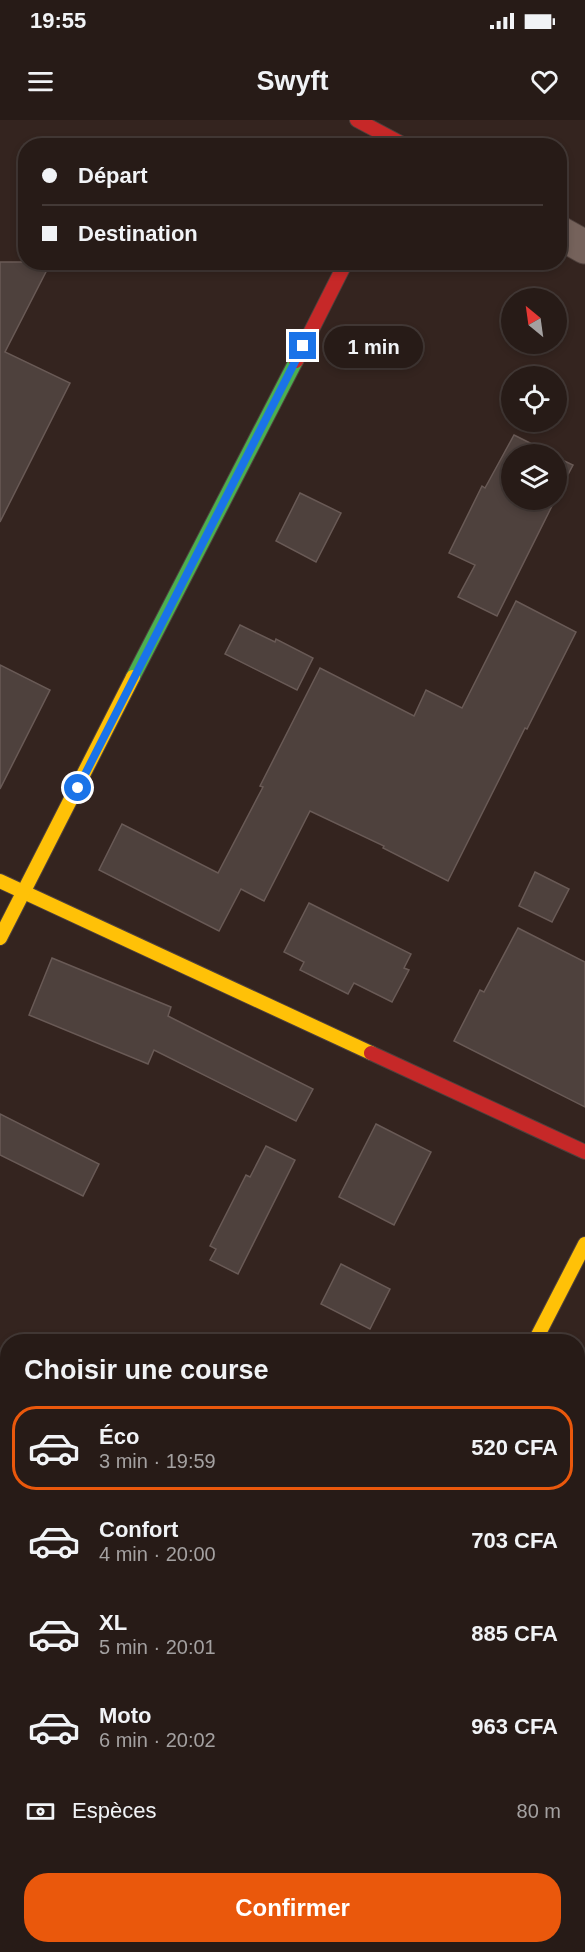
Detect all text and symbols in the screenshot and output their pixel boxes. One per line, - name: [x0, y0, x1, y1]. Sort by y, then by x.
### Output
- text: 19:55: [30, 8, 86, 33]
- icon: menu: [24, 65, 57, 98]
- icon: heart: [528, 65, 561, 98]
- text: Swyft: [256, 66, 329, 96]
- text: Départ: [78, 163, 148, 188]
- text: Destination: [78, 221, 198, 246]
- north arrow: [501, 288, 567, 354]
- map controls: [501, 288, 567, 510]
- callout: 1 min: [324, 325, 423, 367]
- route end: [289, 332, 316, 359]
- text: 1 min: [347, 336, 400, 358]
- button: locate: [501, 366, 567, 432]
- button: layers: [501, 444, 567, 510]
- route start: [64, 774, 91, 801]
- text: Choisir une course: [24, 1355, 269, 1385]
- icon: car: [27, 1421, 81, 1475]
- text: Éco: [99, 1424, 139, 1449]
- text: 520 CFA: [471, 1435, 558, 1460]
- text: 3 min · 19:59: [99, 1450, 216, 1472]
- icon: car: [27, 1514, 81, 1568]
- text: Confort: [99, 1517, 178, 1542]
- text: 703 CFA: [471, 1528, 558, 1553]
- text: 4 min · 20:00: [99, 1543, 216, 1565]
- icon: car: [27, 1607, 81, 1661]
- text: XL: [99, 1610, 127, 1635]
- text: 885 CFA: [471, 1621, 558, 1646]
- text: 5 min · 20:01: [99, 1636, 216, 1658]
- icon: car: [27, 1700, 81, 1754]
- text: Moto: [99, 1703, 152, 1728]
- text: 963 CFA: [471, 1714, 558, 1739]
- text: 6 min · 20:02: [99, 1729, 216, 1751]
- icon: cash: [24, 1795, 57, 1828]
- text: Espèces: [72, 1798, 156, 1823]
- text: 80 m: [517, 1800, 561, 1822]
- button: Confirmer: [24, 1873, 561, 1942]

